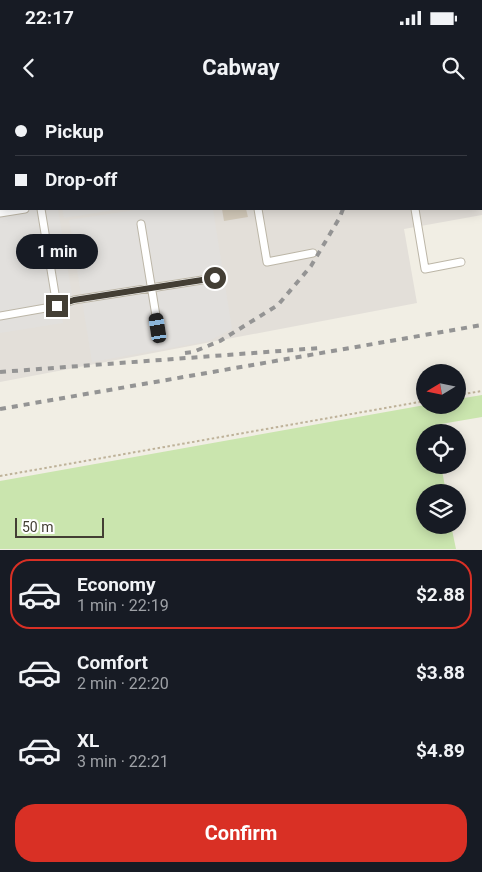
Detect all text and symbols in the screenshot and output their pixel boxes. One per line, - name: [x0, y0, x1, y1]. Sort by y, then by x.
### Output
- text: 22:17: [25, 6, 74, 29]
- icon: back: [15, 54, 43, 82]
- icon: search: [439, 54, 467, 82]
- text: Cabway: [202, 55, 280, 80]
- text: Pickup: [45, 120, 104, 143]
- text: Drop-off: [45, 168, 117, 191]
- callout: 1 min: [16, 234, 98, 268]
- text: 1 min: [37, 242, 77, 261]
- route start: [204, 267, 226, 289]
- route end: [46, 295, 68, 317]
- car: [148, 312, 167, 344]
- north arrow: [416, 364, 466, 414]
- map controls: [416, 364, 466, 534]
- button: locate: [416, 424, 466, 474]
- button: layers: [416, 484, 466, 534]
- scale bar: [15, 514, 104, 538]
- text: 50 m: [22, 519, 54, 535]
- icon: car: [17, 572, 62, 617]
- text: Economy: [77, 573, 156, 596]
- text: $2.88: [416, 583, 465, 606]
- text: 1 min · 22:19: [77, 596, 169, 615]
- icon: car: [17, 650, 62, 695]
- text: Comfort: [77, 651, 148, 674]
- text: $3.88: [416, 661, 465, 684]
- text: 2 min · 22:20: [77, 674, 169, 693]
- icon: car: [17, 728, 62, 773]
- text: XL: [77, 729, 99, 752]
- text: $4.89: [416, 739, 465, 762]
- text: 3 min · 22:21: [77, 752, 169, 771]
- button: Confirm: [15, 804, 467, 862]

